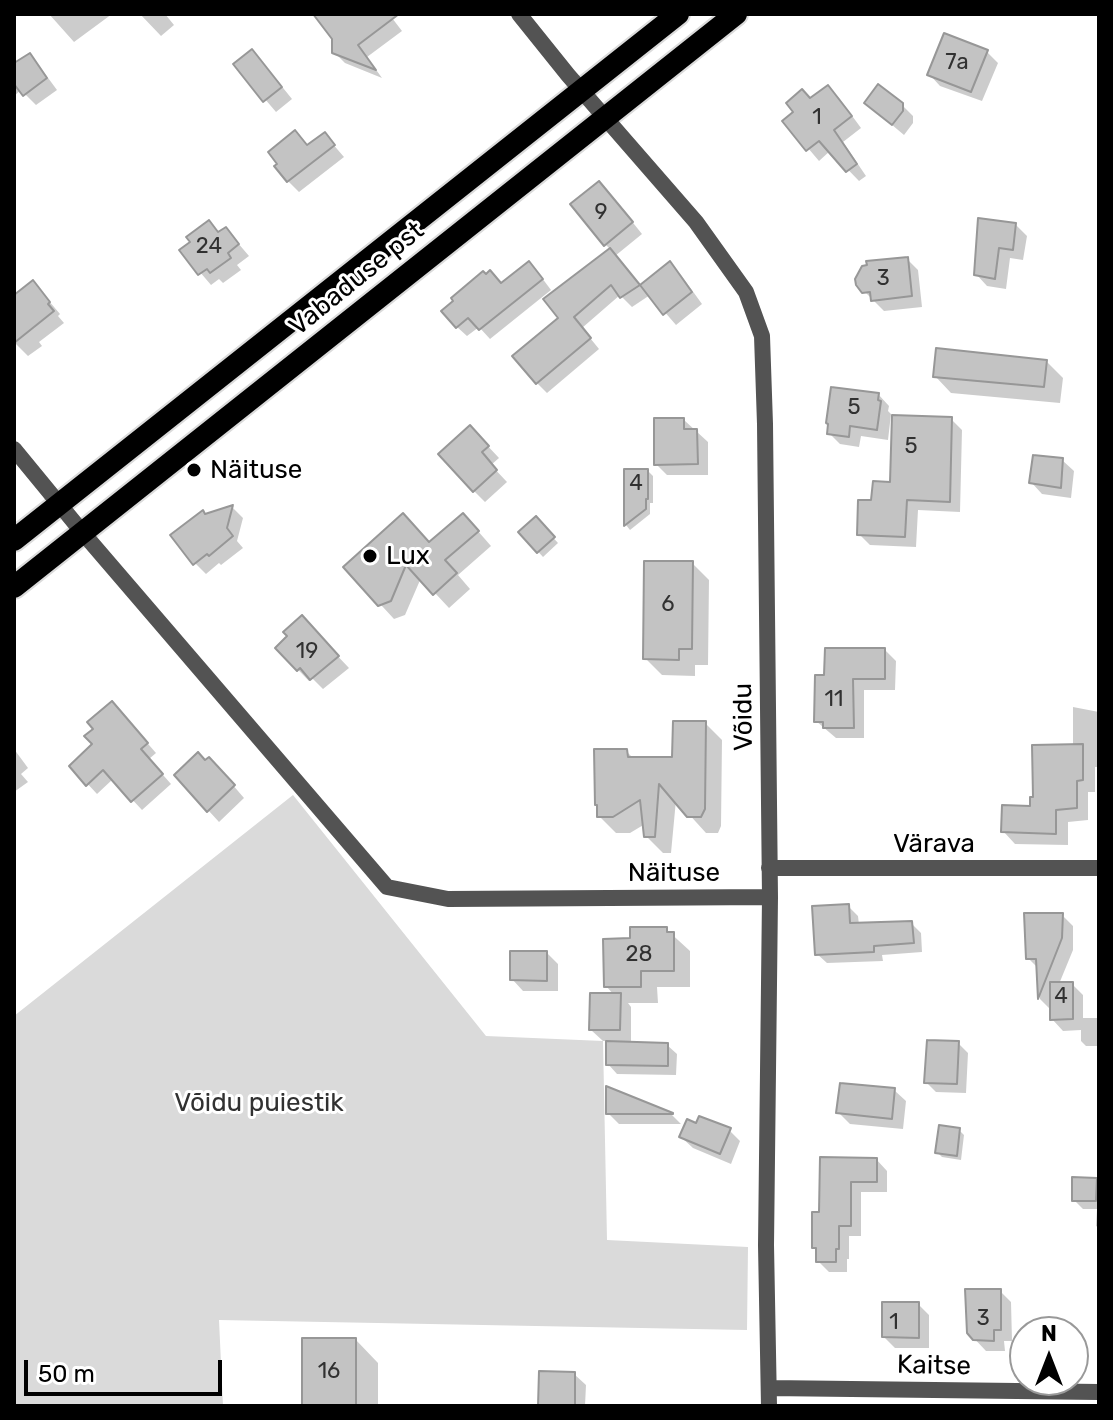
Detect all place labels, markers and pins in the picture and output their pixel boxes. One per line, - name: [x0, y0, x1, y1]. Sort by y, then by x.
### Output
- place label: Näituse: [210, 454, 302, 486]
- marker: Näituse: [185, 461, 203, 479]
- place label: Lux: [386, 540, 430, 572]
- marker: Lux: [361, 547, 379, 565]

